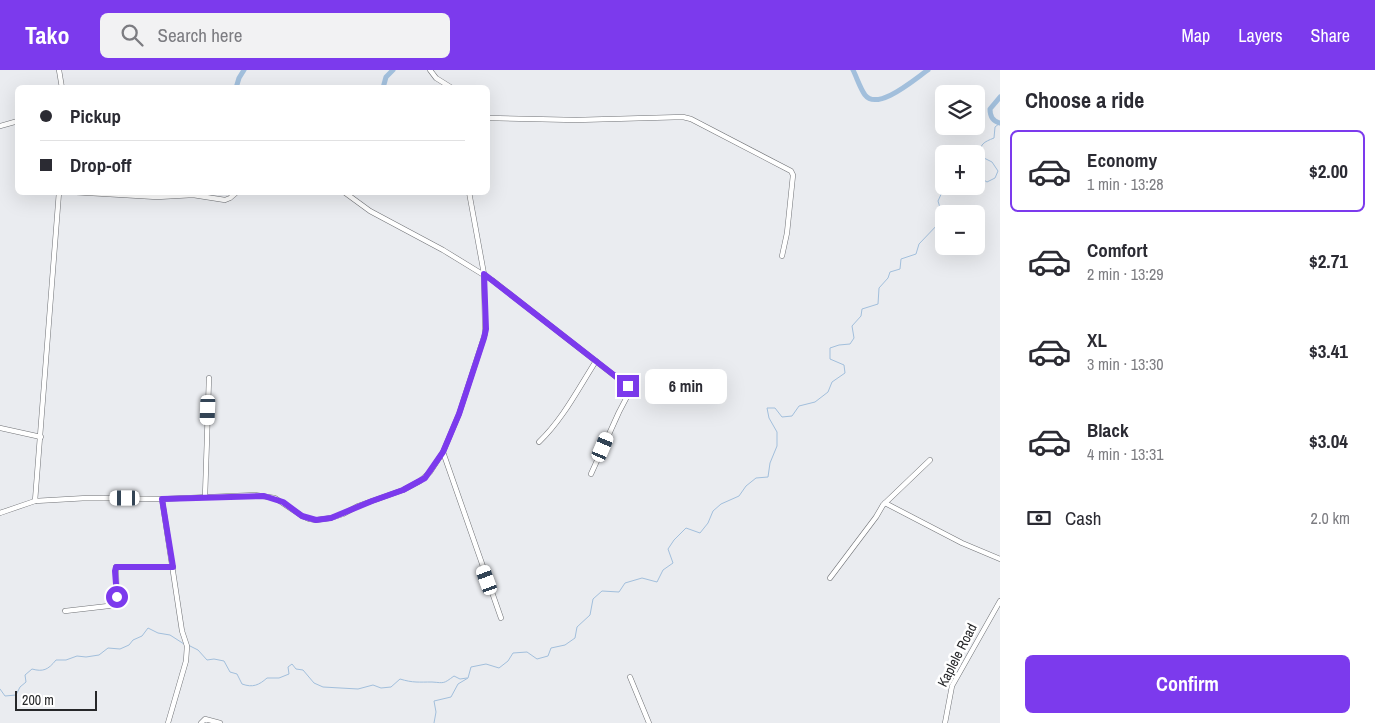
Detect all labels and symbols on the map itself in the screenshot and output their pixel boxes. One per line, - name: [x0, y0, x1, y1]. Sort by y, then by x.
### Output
- callout: 6 min: [646, 368, 728, 404]
- route end: [617, 375, 639, 397]
- car: [199, 395, 216, 425]
- car: [590, 430, 615, 464]
- car: [110, 491, 140, 506]
- car: [474, 563, 499, 597]
- route start: [106, 586, 128, 608]
- street label: Kaplele Road: [933, 620, 981, 690]
- scale bar: [15, 688, 98, 711]

